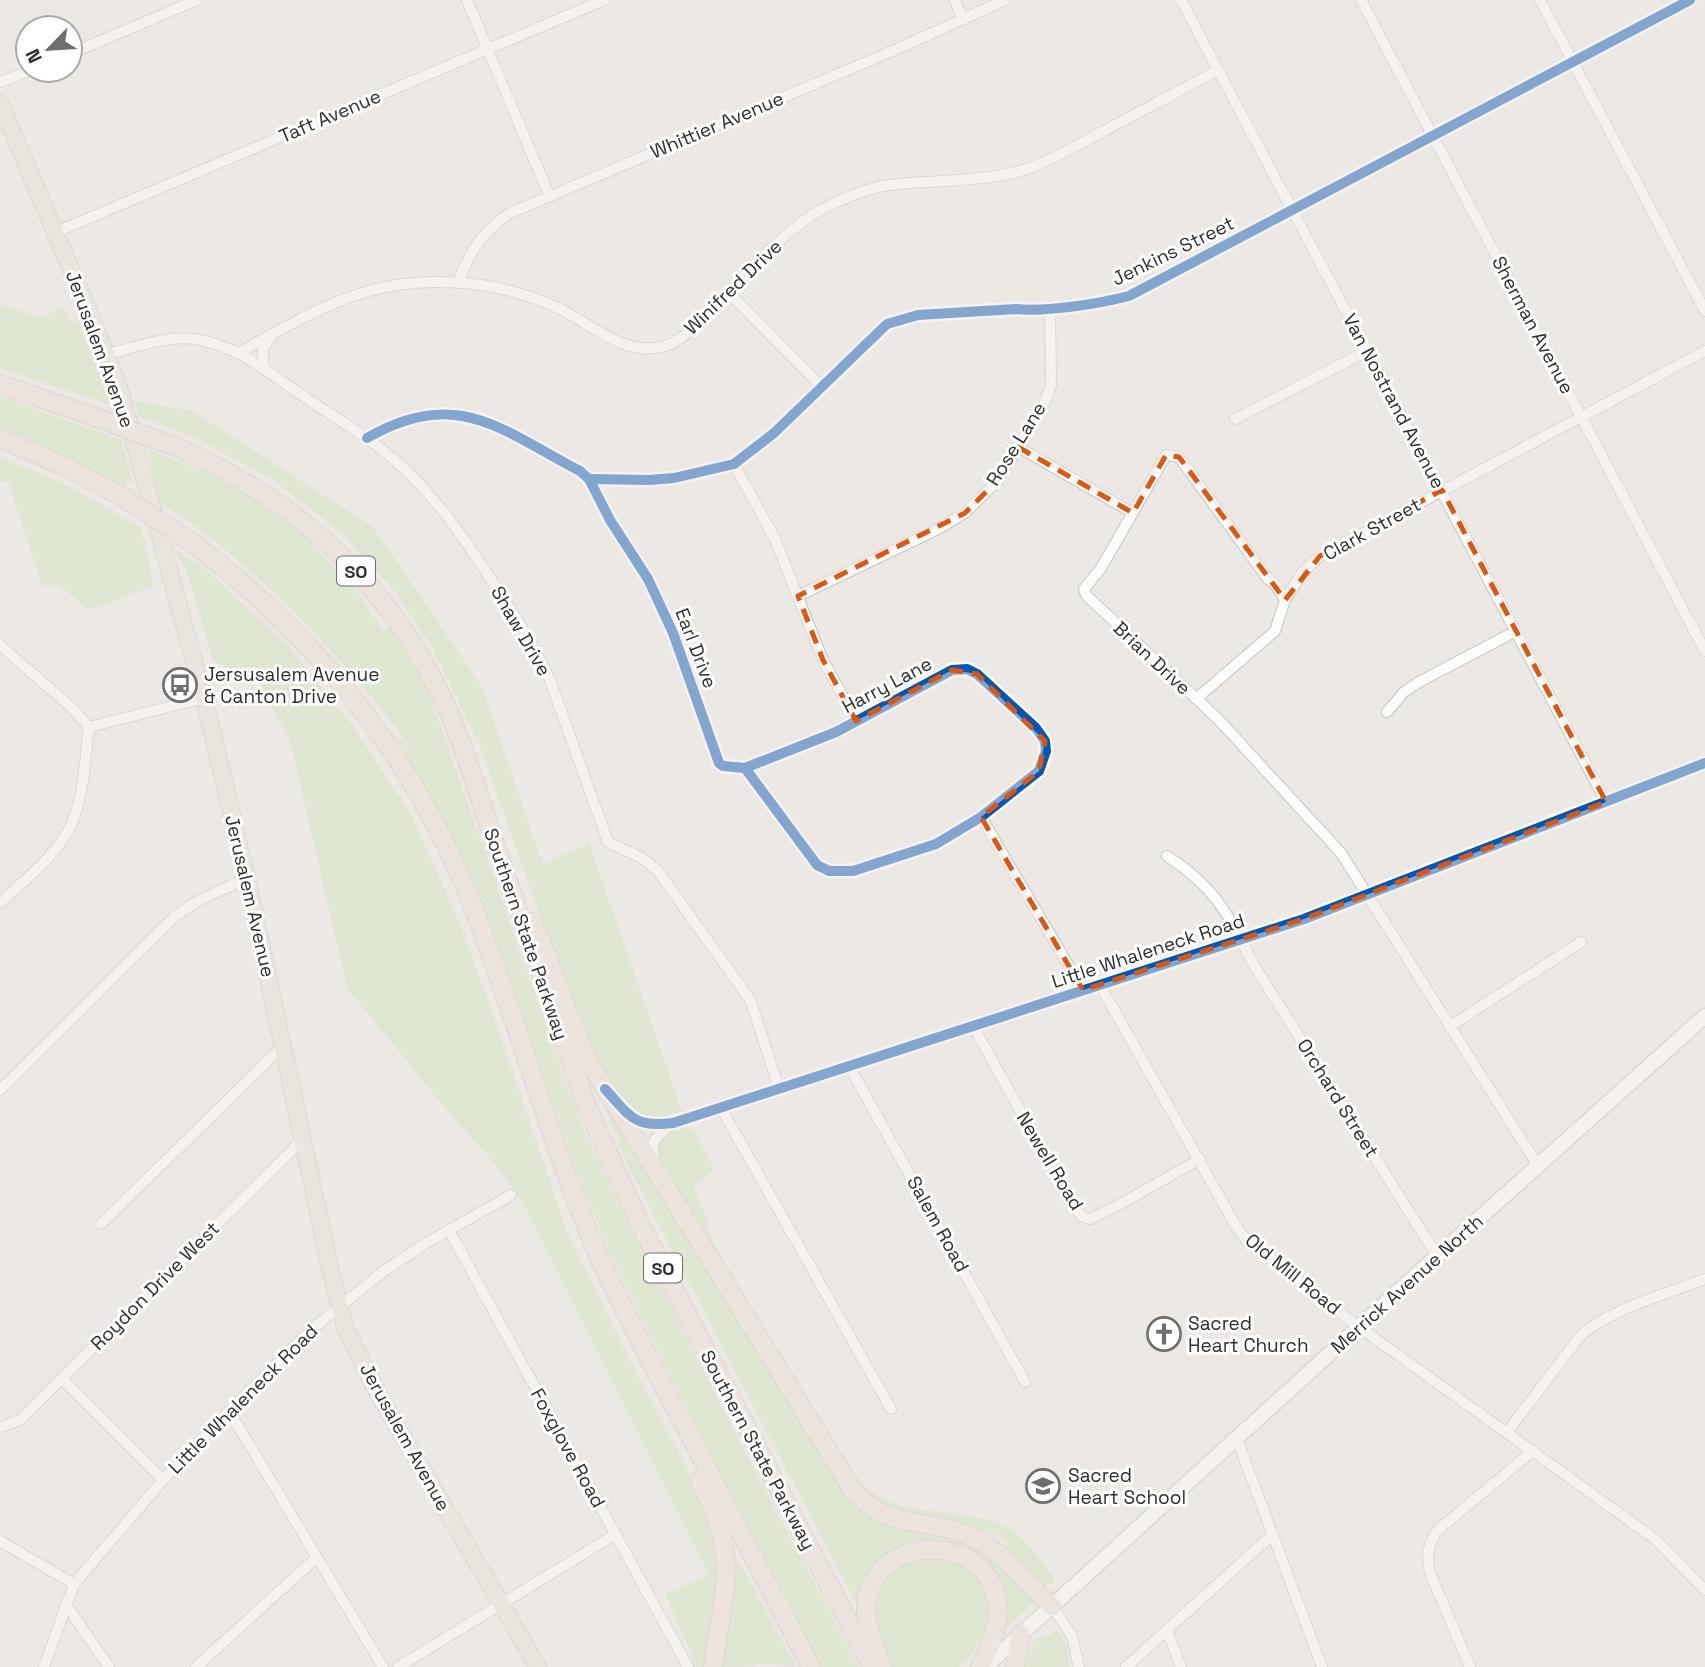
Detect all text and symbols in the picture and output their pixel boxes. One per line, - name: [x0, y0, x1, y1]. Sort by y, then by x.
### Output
- north arrow: [14, 14, 84, 84]
- text: N: [20, 45, 48, 67]
- street label: Taft Avenue: [275, 83, 385, 149]
- street label: Whittier Avenue: [646, 86, 788, 164]
- street label: Jenkins Street: [1108, 211, 1238, 291]
- street label: Winifred Drive: [679, 234, 787, 340]
- street label: Sherman Avenue: [1486, 252, 1580, 398]
- street label: Jerusalem Avenue: [60, 267, 140, 431]
- street label: Van Nostrand Avenue: [1337, 309, 1451, 493]
- street label: Rose Lane: [980, 397, 1052, 491]
- street label: Clark Street: [1319, 492, 1425, 566]
- road number: SO: [337, 556, 375, 586]
- street label: Shaw Drive: [485, 582, 557, 680]
- street label: Earl Drive: [669, 604, 723, 692]
- street label: Brian Drive: [1108, 616, 1196, 700]
- street label: Harry Lane: [838, 651, 936, 719]
- place label: Jersusalem Avenue & Canton Drive: [204, 662, 379, 709]
- bus stop icon: Jersusalem Avenue & Canton Drive: [161, 666, 199, 704]
- street label: Jerusalem Avenue: [219, 812, 281, 980]
- street label: Southern State Parkway: [478, 825, 574, 1043]
- street label: Little Whaleneck Road: [1048, 908, 1248, 994]
- street label: Orchard Street: [1292, 1034, 1384, 1162]
- street label: Newell Road: [1011, 1107, 1089, 1215]
- street label: Salem Road: [901, 1171, 975, 1277]
- street label: Merrick Avenue North: [1326, 1209, 1488, 1359]
- street label: Roydon Drive West: [85, 1216, 225, 1356]
- street label: Old Mill Road: [1240, 1228, 1346, 1320]
- road number: SO: [644, 1254, 682, 1282]
- place label: Sacred Heart Church: [1188, 1311, 1309, 1358]
- church icon: Sacred Heart Church: [1145, 1315, 1183, 1353]
- street label: Little Whaleneck Road: [163, 1319, 323, 1479]
- street label: Southern State Parkway: [695, 1346, 821, 1554]
- street label: Jerusalem Avenue: [354, 1358, 456, 1516]
- street label: Foxglove Road: [525, 1384, 611, 1512]
- place label: Sacred Heart School: [1068, 1463, 1186, 1510]
- school or university icon: Sacred Heart School: [1024, 1467, 1062, 1505]

